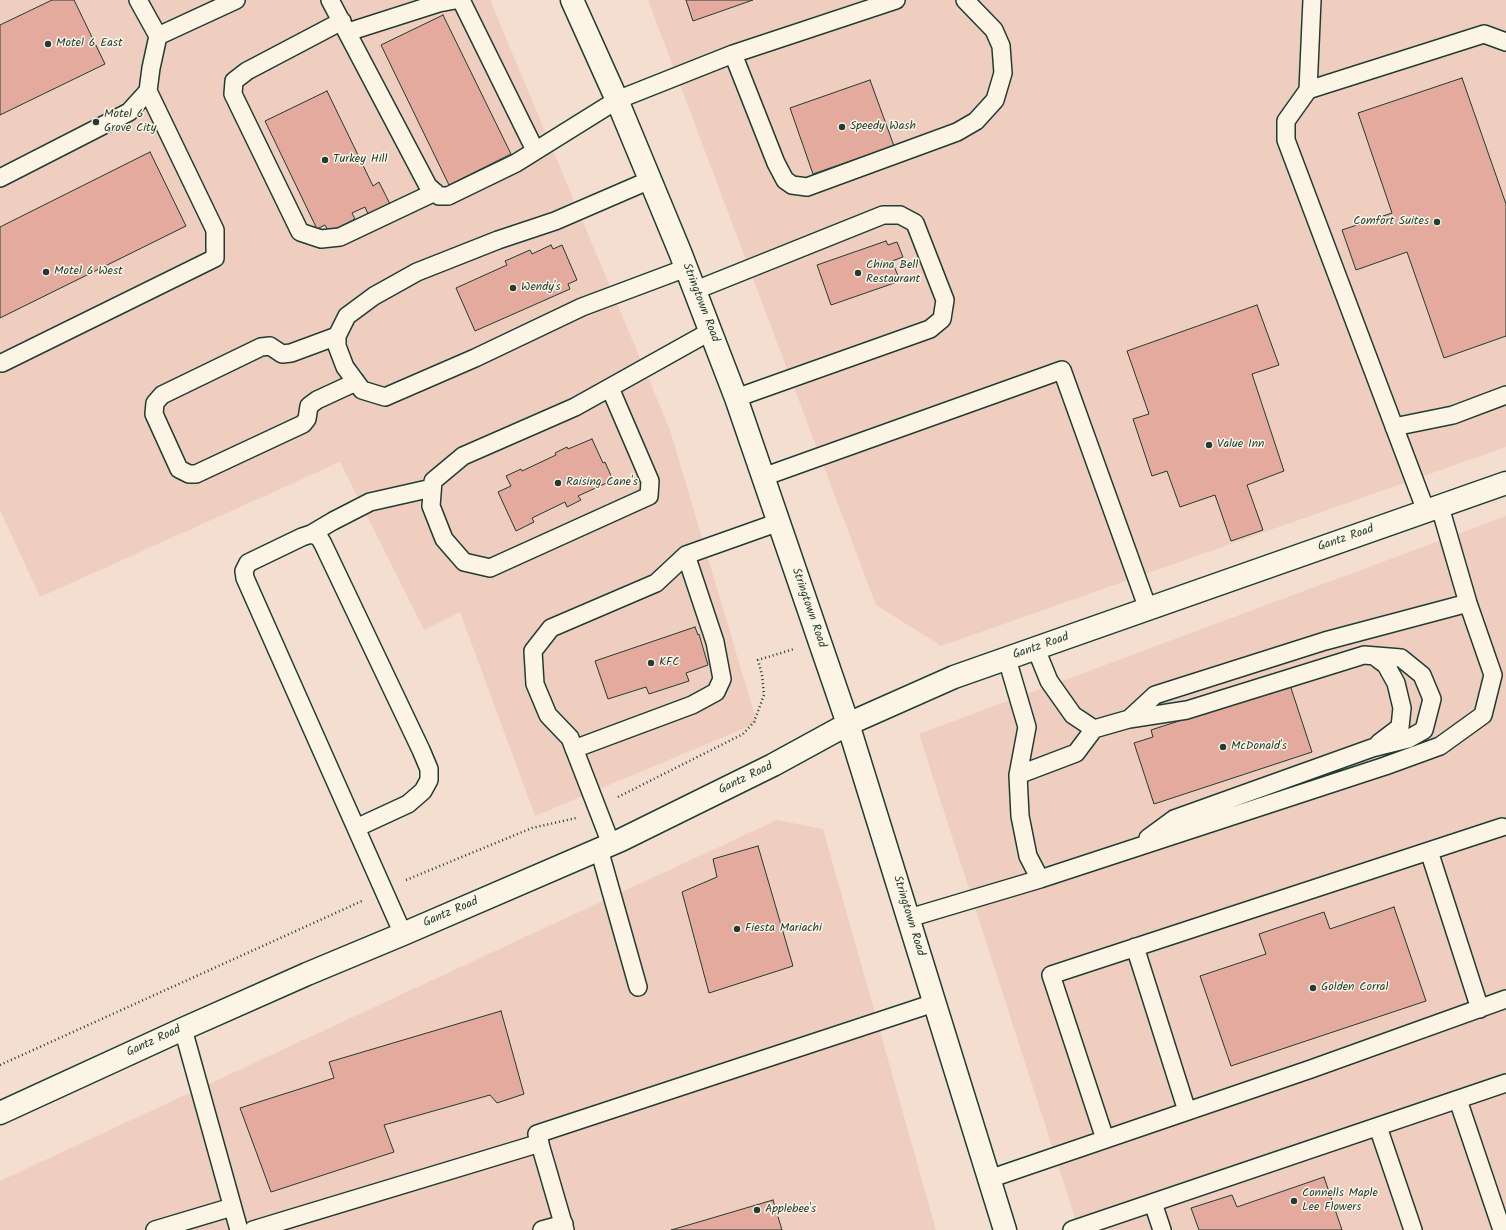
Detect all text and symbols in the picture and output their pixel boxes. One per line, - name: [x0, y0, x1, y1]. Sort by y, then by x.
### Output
- place label: Motel 6 East: [56, 37, 123, 51]
- marker: Motel 6 East: [43, 39, 53, 49]
- place label: Motel 6 Grove City: [104, 108, 156, 136]
- marker: Motel 6 Grove City: [91, 117, 101, 127]
- place label: Speedy Wash: [850, 120, 916, 134]
- marker: Speedy Wash: [837, 122, 847, 132]
- place label: Turkey Hill: [333, 153, 387, 167]
- marker: Turkey Hill: [320, 155, 330, 165]
- place label: Comfort Suites: [1353, 215, 1429, 229]
- marker: Comfort Suites: [1432, 217, 1442, 227]
- place label: China Bell Restaurant: [866, 259, 920, 287]
- street label: Stringtown Road: [678, 262, 722, 344]
- place label: Motel 6 West: [54, 265, 123, 279]
- marker: Motel 6 West: [41, 267, 51, 277]
- marker: China Bell Restaurant: [853, 268, 863, 278]
- place label: Wendy's: [521, 281, 561, 295]
- marker: Wendy's: [508, 283, 518, 293]
- place label: Value Inn: [1217, 438, 1264, 452]
- marker: Value Inn: [1204, 440, 1214, 450]
- place label: Raising Cane's: [566, 476, 638, 490]
- marker: Raising Cane's: [553, 478, 563, 488]
- street label: Gantz Road: [1316, 523, 1376, 555]
- street label: Stringtown Road: [788, 566, 828, 650]
- street label: Gantz Road: [1011, 631, 1071, 663]
- place label: KFC: [659, 656, 680, 670]
- marker: KFC: [646, 658, 656, 668]
- place label: McDonald's: [1231, 740, 1287, 754]
- marker: McDonald's: [1218, 742, 1228, 752]
- street label: Gantz Road: [717, 760, 775, 798]
- street label: Stringtown Road: [889, 874, 927, 958]
- street label: Gantz Road: [421, 895, 481, 931]
- place label: Fiesta Mariachi: [745, 922, 822, 936]
- marker: Fiesta Mariachi: [732, 924, 742, 934]
- place label: Golden Corral: [1321, 981, 1388, 995]
- marker: Golden Corral: [1308, 983, 1318, 993]
- street label: Gantz Road: [125, 1023, 183, 1061]
- place label: Connells Maple Lee Flowers: [1302, 1187, 1378, 1215]
- marker: Connells Maple Lee Flowers: [1289, 1196, 1299, 1206]
- place label: Applebee's: [765, 1203, 816, 1217]
- marker: Applebee's: [752, 1205, 762, 1215]

